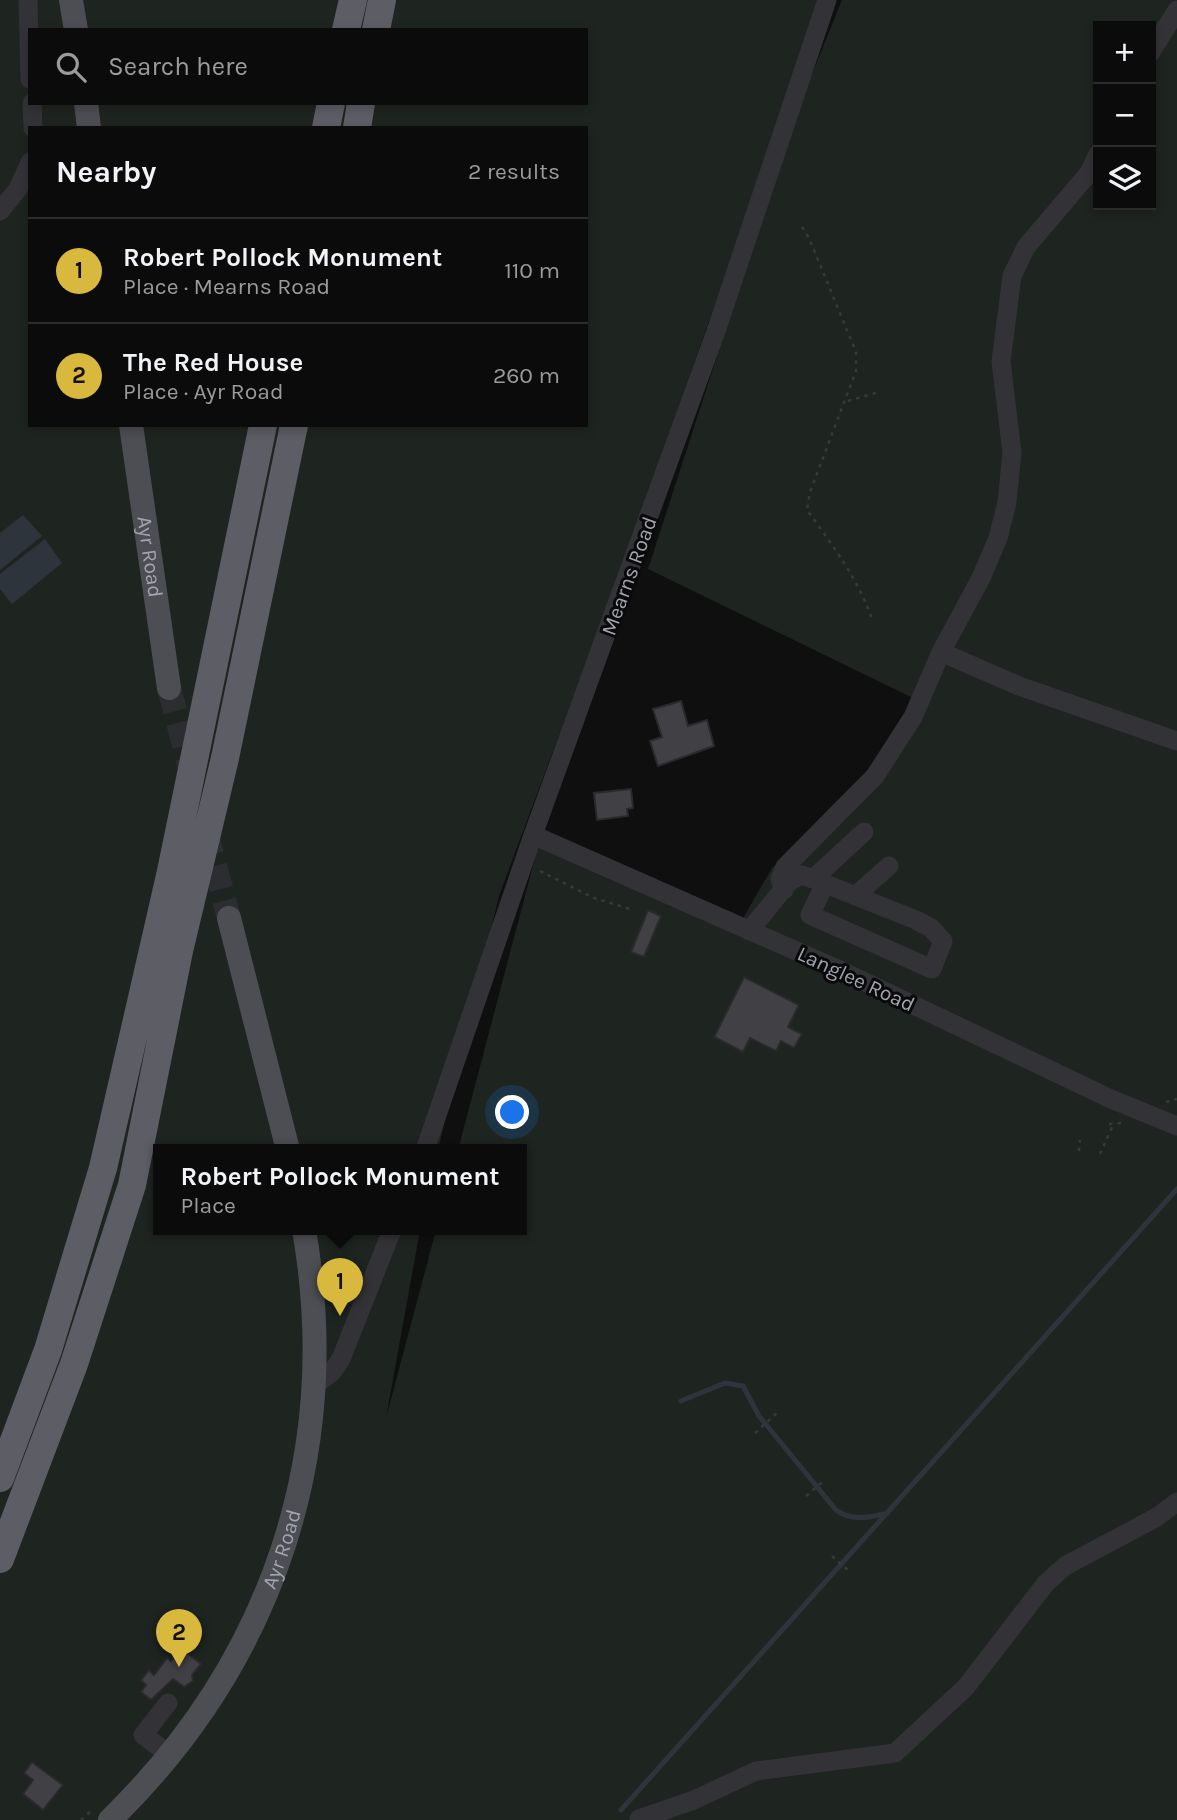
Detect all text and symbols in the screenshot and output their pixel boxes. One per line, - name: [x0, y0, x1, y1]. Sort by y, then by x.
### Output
- map controls: [1093, 21, 1156, 210]
- button: +: [1093, 21, 1156, 84]
- search box: [28, 28, 588, 105]
- icon: search: [52, 48, 90, 86]
- text: Search here: [108, 51, 248, 82]
- button: −: [1093, 84, 1156, 147]
- button: layers: [1093, 147, 1156, 210]
- text: Nearby: [56, 154, 156, 190]
- text: 2 results: [468, 158, 560, 185]
- text: Robert Pollock Monument: [123, 242, 442, 273]
- text: 1: [75, 257, 83, 284]
- text: 110 m: [504, 257, 560, 284]
- text: Place · Mearns Road: [123, 273, 330, 300]
- text: The Red House: [123, 347, 303, 378]
- text: 2: [72, 362, 86, 389]
- text: 260 m: [493, 362, 560, 389]
- text: Place · Ayr Road: [123, 378, 284, 405]
- street label: Mearns Road: [596, 513, 662, 639]
- street label: Ayr Road: [132, 514, 168, 599]
- street label: Langlee Road: [794, 941, 918, 1017]
- your location: [495, 1095, 529, 1129]
- popup: [153, 1144, 527, 1235]
- text: Robert Pollock Monument: [180, 1161, 500, 1192]
- text: Place: [180, 1192, 236, 1219]
- pin: 1: [317, 1258, 363, 1316]
- street label: Ayr Road: [257, 1507, 306, 1592]
- pin: 2: [156, 1609, 202, 1667]

